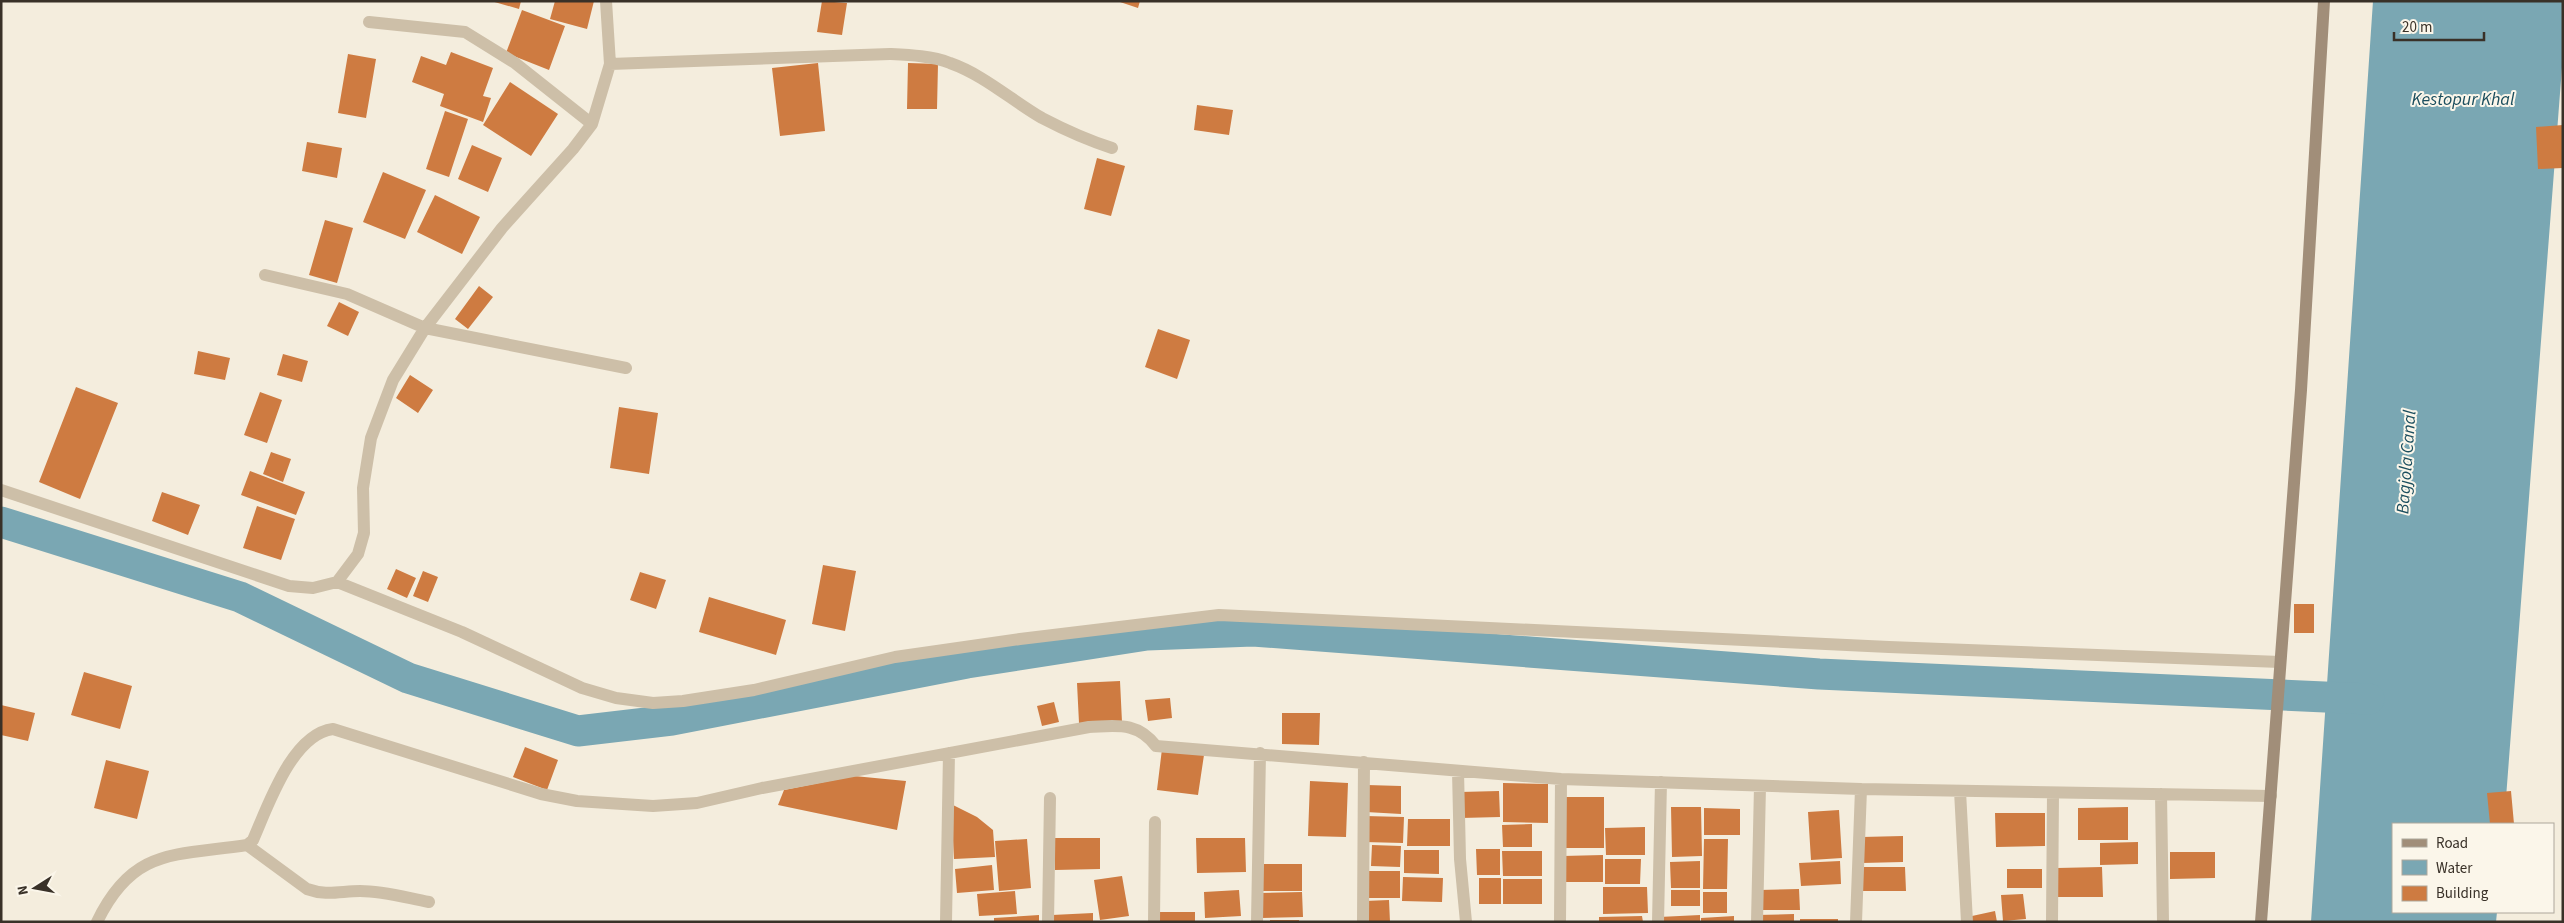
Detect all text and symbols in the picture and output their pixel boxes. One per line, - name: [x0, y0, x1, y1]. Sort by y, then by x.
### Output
- scale bar: [2394, 10, 2484, 42]
- text: 20 m: [2402, 17, 2432, 38]
- water label: Kestopur Khal: [2412, 87, 2515, 112]
- water label: Bagjola Canal: [2390, 409, 2423, 515]
- legend: [2392, 823, 2554, 913]
- text: Road: [2436, 833, 2468, 854]
- text: Water: [2436, 858, 2473, 879]
- north arrow: [10, 863, 60, 913]
- text: Building: [2436, 883, 2489, 904]
- text: N: [13, 884, 34, 897]

